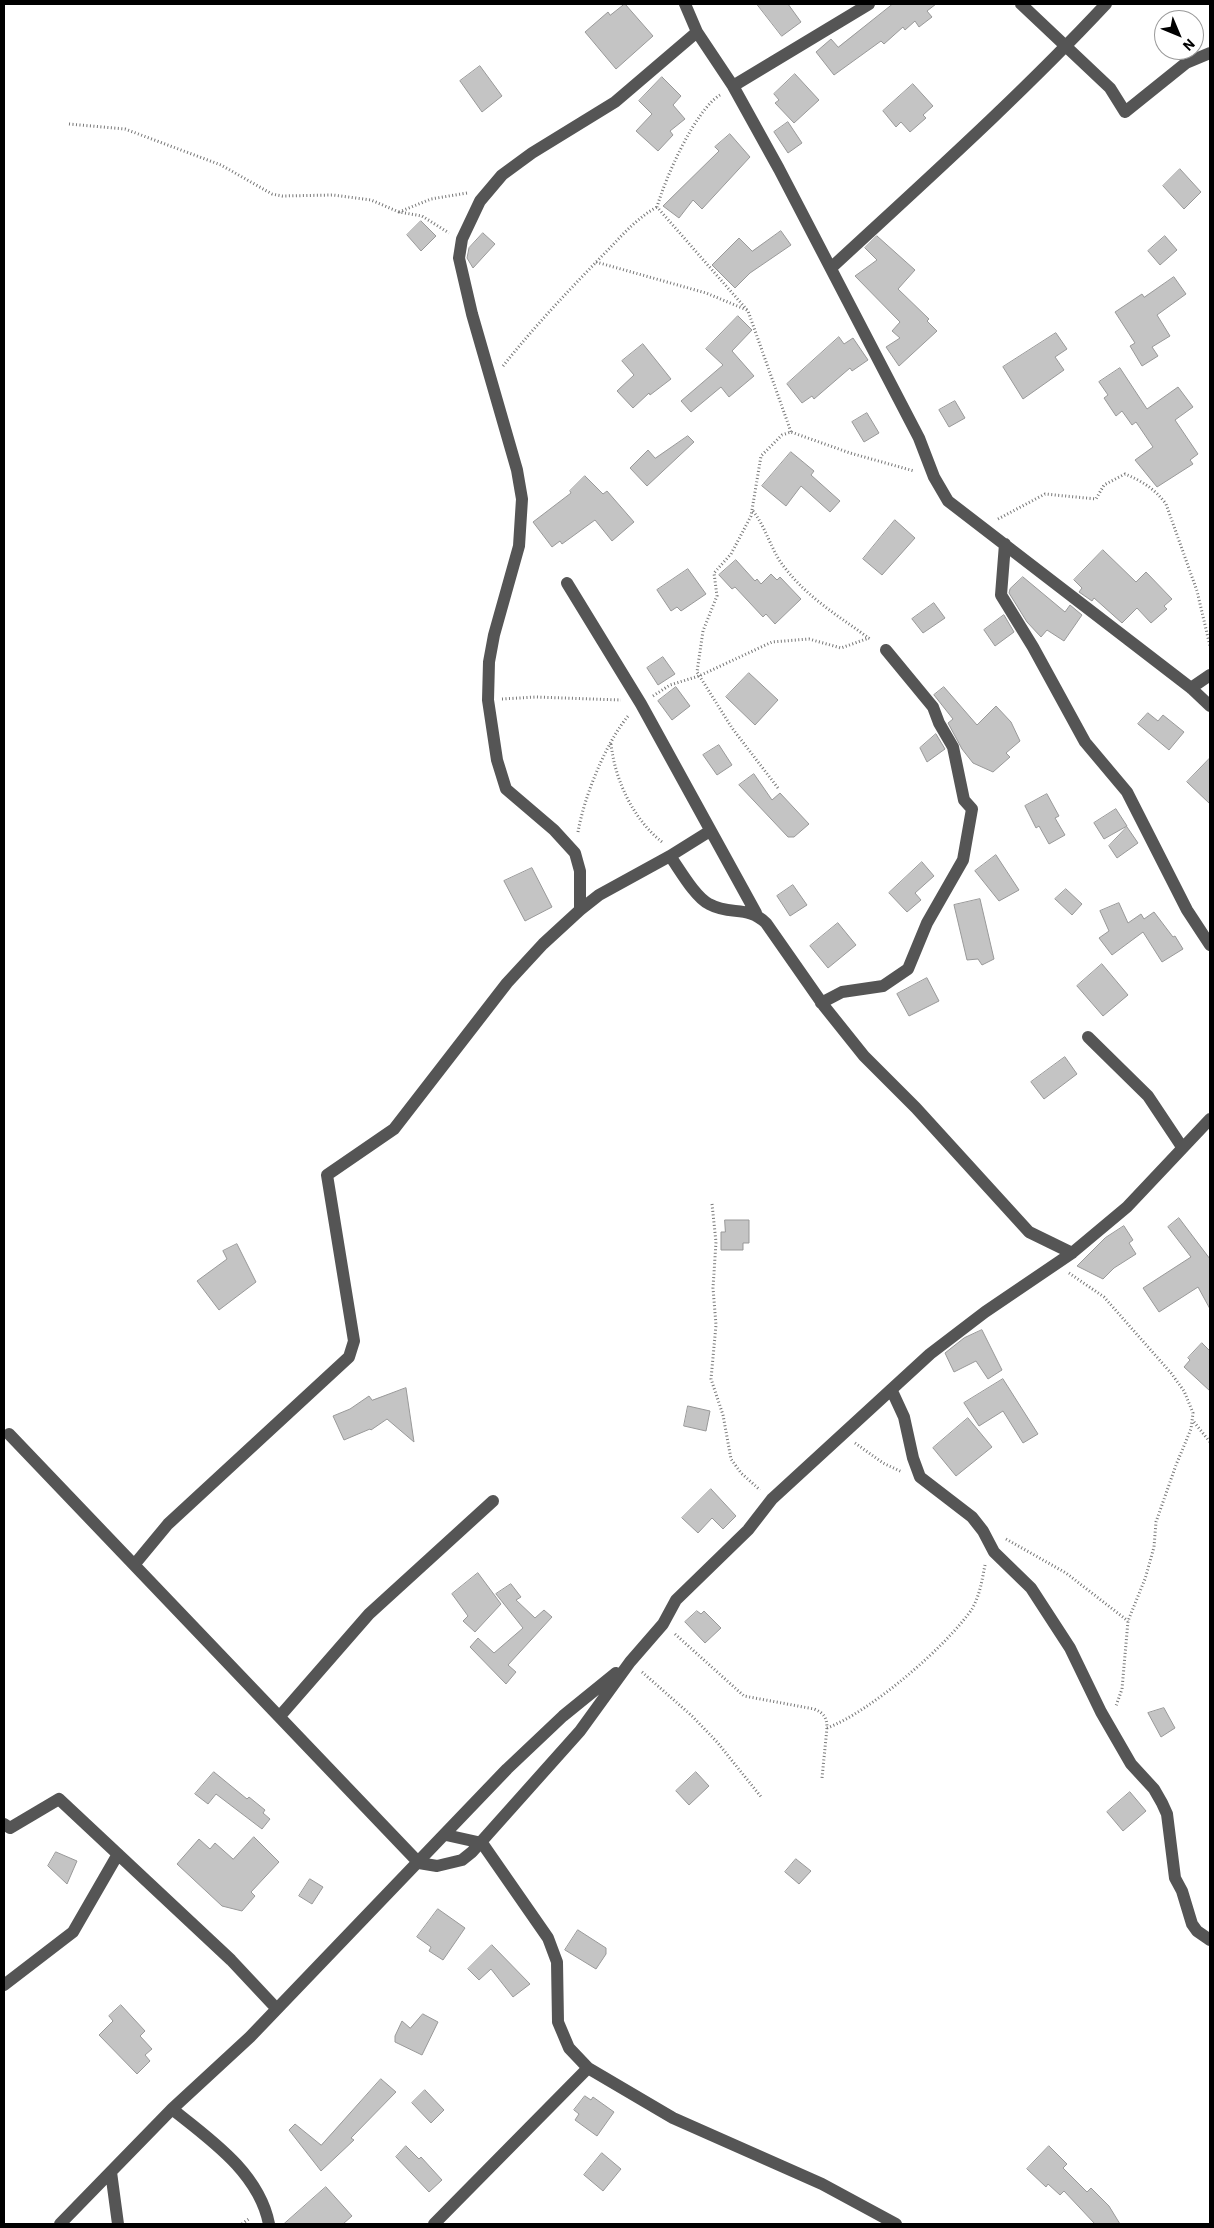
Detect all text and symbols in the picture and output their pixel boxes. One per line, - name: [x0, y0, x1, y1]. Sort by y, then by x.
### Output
- north arrow: [1154, 10, 1204, 60]
- text: N: [1179, 35, 1199, 55]

